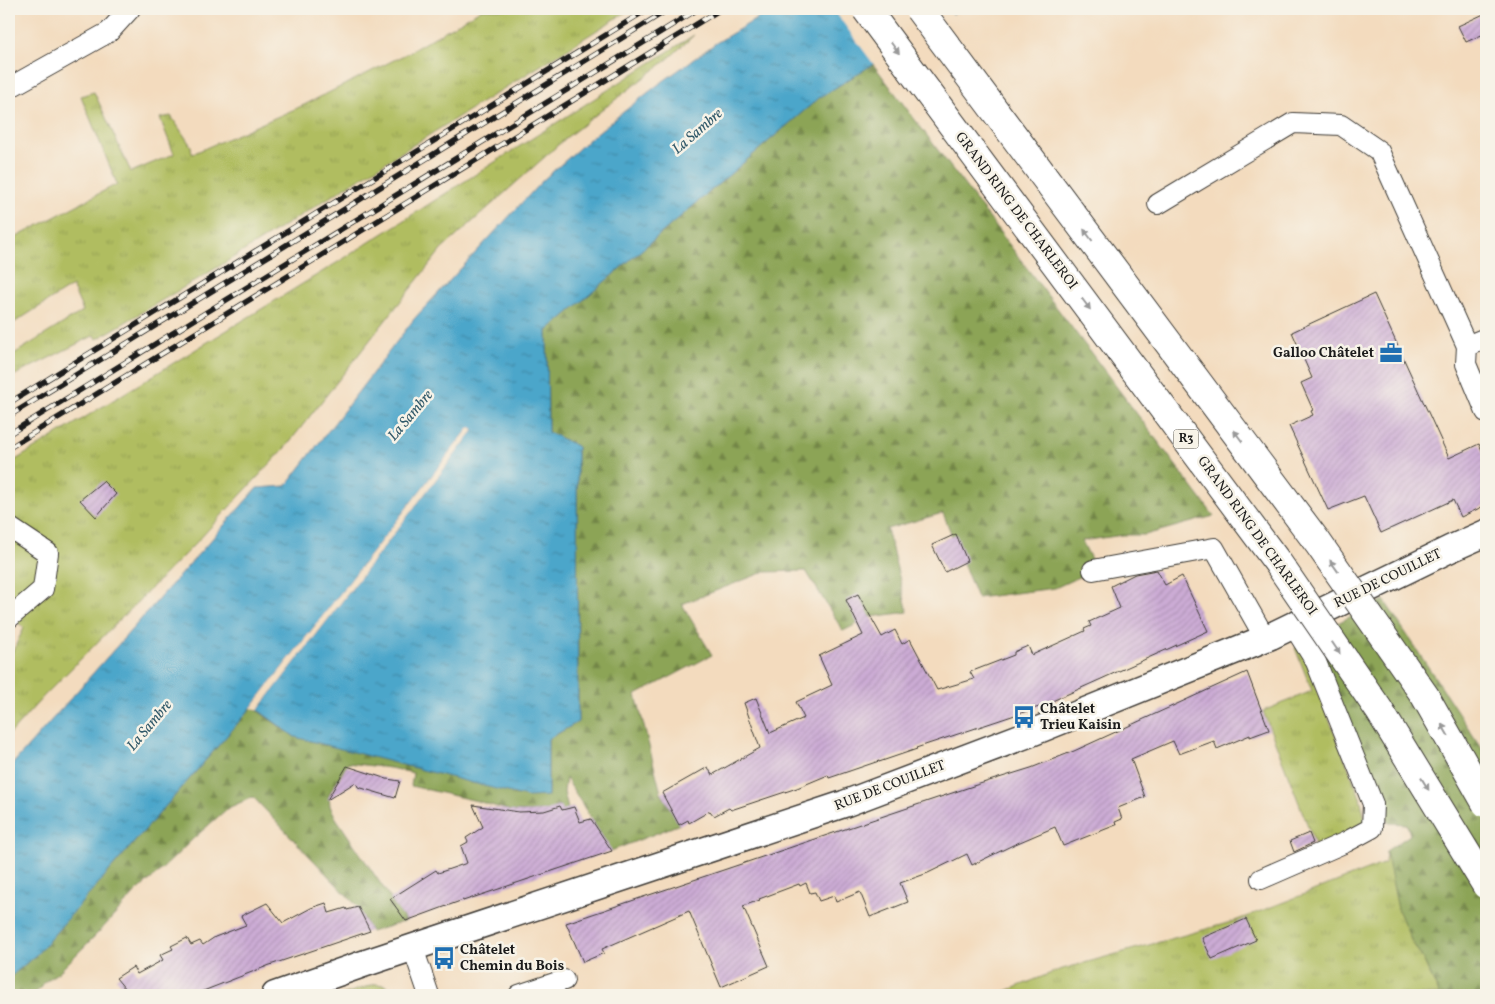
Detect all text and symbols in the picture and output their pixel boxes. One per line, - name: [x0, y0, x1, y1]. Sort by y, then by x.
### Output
- one-way arrow: [889, 41, 900, 54]
- water label: La Sambre: [668, 104, 728, 160]
- street label: GRAND RING DE CHARLEROI: [950, 128, 1082, 294]
- one-way arrow: [1083, 228, 1093, 242]
- one-way arrow: [1081, 297, 1091, 311]
- office icon: Galloo Châtelet: [1378, 340, 1404, 366]
- place label: Galloo Châtelet: [1273, 344, 1374, 363]
- water label: La Sambre: [383, 386, 439, 446]
- road number: R3: [1174, 429, 1198, 448]
- one-way arrow: [1232, 430, 1243, 443]
- street label: GRAND RING DE CHARLEROI: [1193, 453, 1321, 620]
- street label: RUE DE COUILLET: [1331, 545, 1445, 613]
- one-way arrow: [1329, 559, 1339, 573]
- one-way arrow: [1331, 641, 1341, 654]
- water label: La Sambre: [122, 696, 178, 756]
- place label: Châtelet Trieu Kaisin: [1040, 700, 1121, 735]
- bus stop icon: Châtelet Trieu Kaisin: [1011, 704, 1037, 730]
- one-way arrow: [1440, 723, 1449, 737]
- street label: RUE DE COUILLET: [832, 756, 948, 816]
- one-way arrow: [1420, 777, 1429, 791]
- place label: Châtelet Chemin du Bois: [460, 941, 564, 976]
- bus stop icon: Châtelet Chemin du Bois: [431, 945, 457, 971]

